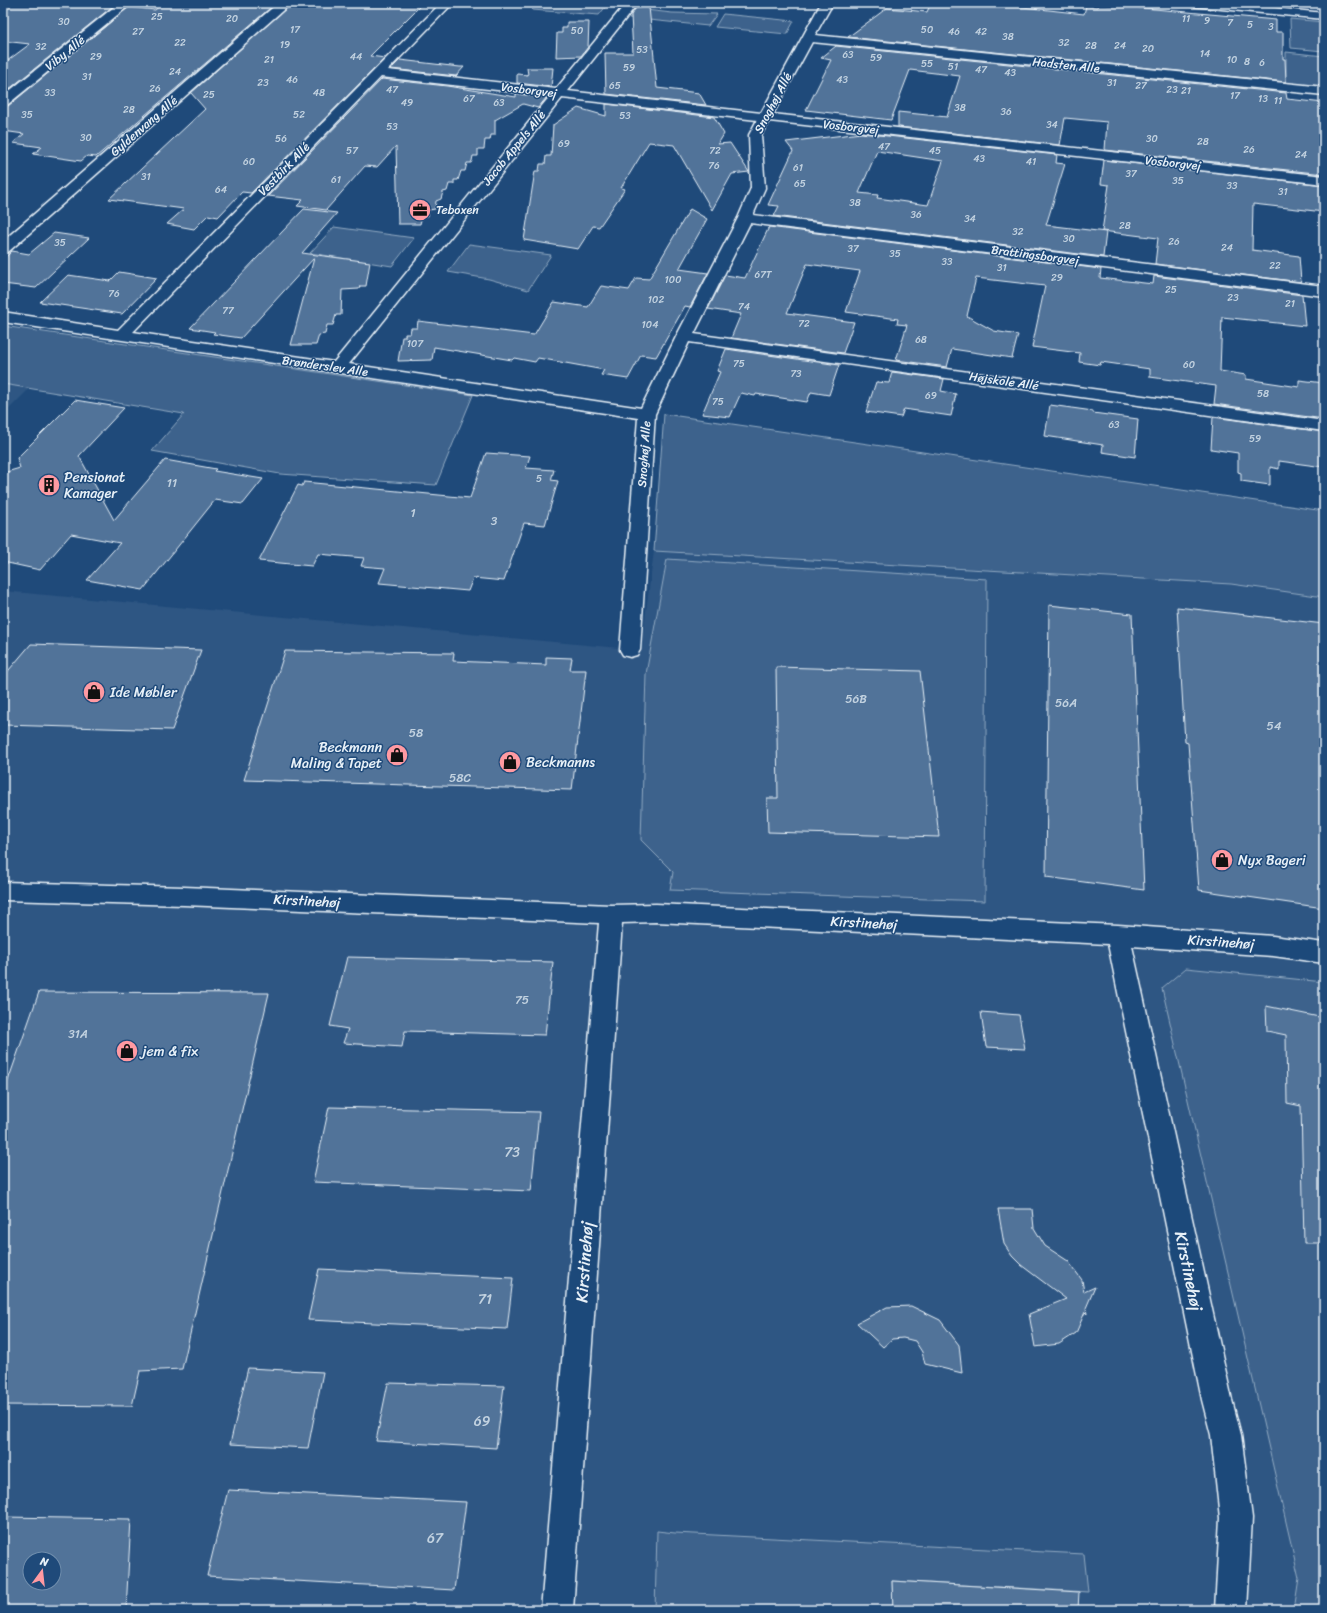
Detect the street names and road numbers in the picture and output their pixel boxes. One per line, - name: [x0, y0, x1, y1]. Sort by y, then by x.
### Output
- street label: Viby Allé: [40, 30, 90, 76]
- street label: Hadsten Alle: [1031, 51, 1101, 79]
- street label: Snoghøj Allé: [748, 68, 798, 138]
- street label: Vosborgvej: [500, 76, 559, 104]
- street label: Gyldenvang Allé: [105, 90, 183, 162]
- street label: Jacob Appels Allé: [476, 105, 551, 191]
- street label: Vosborgvej: [822, 113, 881, 141]
- street label: Vestbirk Allé: [252, 137, 316, 201]
- street label: Vosborgvej: [1144, 149, 1203, 177]
- street label: Brattingsborgvej: [990, 239, 1081, 271]
- street label: Brønderslev Alle: [281, 349, 370, 383]
- street label: Højskole Allé: [968, 365, 1040, 397]
- street label: Snoghøj Alle: [631, 420, 657, 488]
- street label: Kirstinehøj: [273, 887, 342, 915]
- street label: Kirstinehøj: [830, 909, 899, 937]
- street label: Kirstinehøj: [1187, 927, 1256, 957]
- street label: Kirstinehøj: [566, 1219, 602, 1304]
- street label: Kirstinehøj: [1166, 1228, 1212, 1315]

